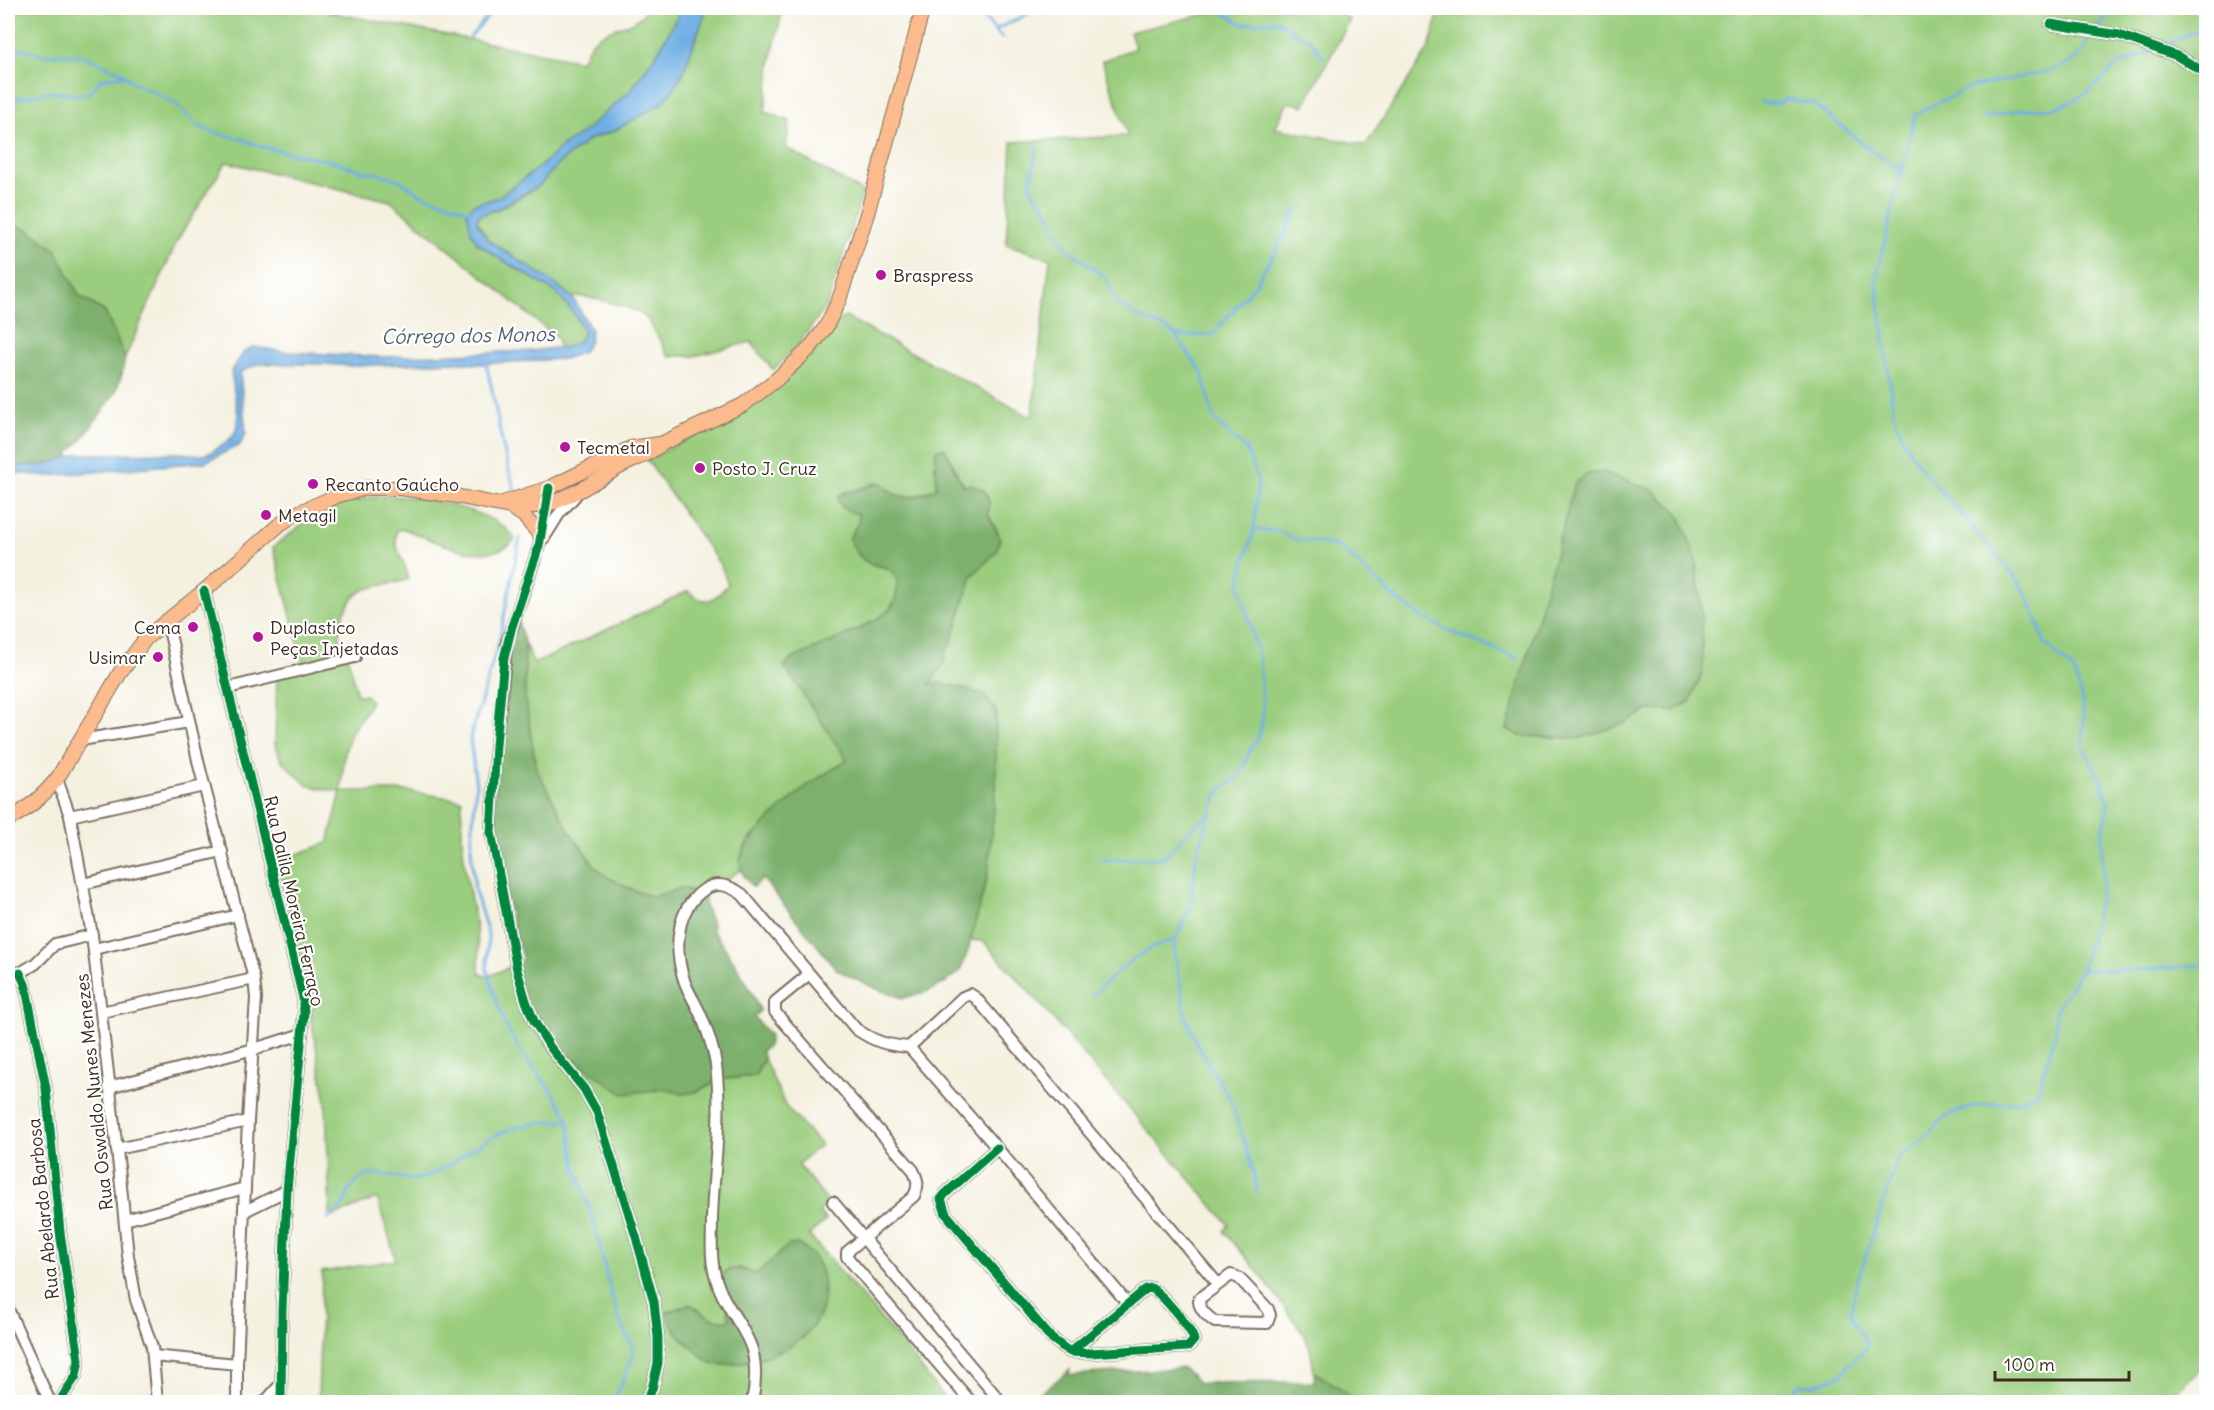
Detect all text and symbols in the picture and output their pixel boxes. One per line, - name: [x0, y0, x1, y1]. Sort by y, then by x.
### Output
- place label: Braspress: [893, 264, 974, 287]
- marker: Braspress: [874, 268, 888, 282]
- water label: Córrego dos Monos: [381, 321, 557, 349]
- place label: Tecmetal: [577, 436, 650, 459]
- marker: Tecmetal: [558, 440, 572, 454]
- place label: Posto J. Cruz: [712, 457, 817, 480]
- marker: Posto J. Cruz: [693, 461, 707, 475]
- place label: Recanto Gaúcho: [325, 473, 459, 496]
- marker: Recanto Gaúcho: [306, 477, 320, 491]
- place label: Metagil: [278, 504, 337, 527]
- marker: Metagil: [259, 508, 273, 522]
- place label: Cema: [134, 616, 181, 639]
- place label: Duplastico Peças Injetadas: [270, 616, 399, 660]
- marker: Cema: [186, 620, 200, 634]
- marker: Duplastico Peças Injetadas: [251, 630, 265, 644]
- place label: Usimar: [88, 646, 147, 669]
- marker: Usimar: [151, 650, 165, 664]
- street label: Rua Dalila Moreira Ferraço: [259, 793, 329, 1009]
- street label: Rua Oswaldo Nunes Menezes: [70, 973, 118, 1211]
- street label: Rua Abelardo Barbosa: [22, 1117, 64, 1301]
- scale bar: [1995, 1344, 2128, 1382]
- text: 100 m: [2004, 1353, 2055, 1376]

